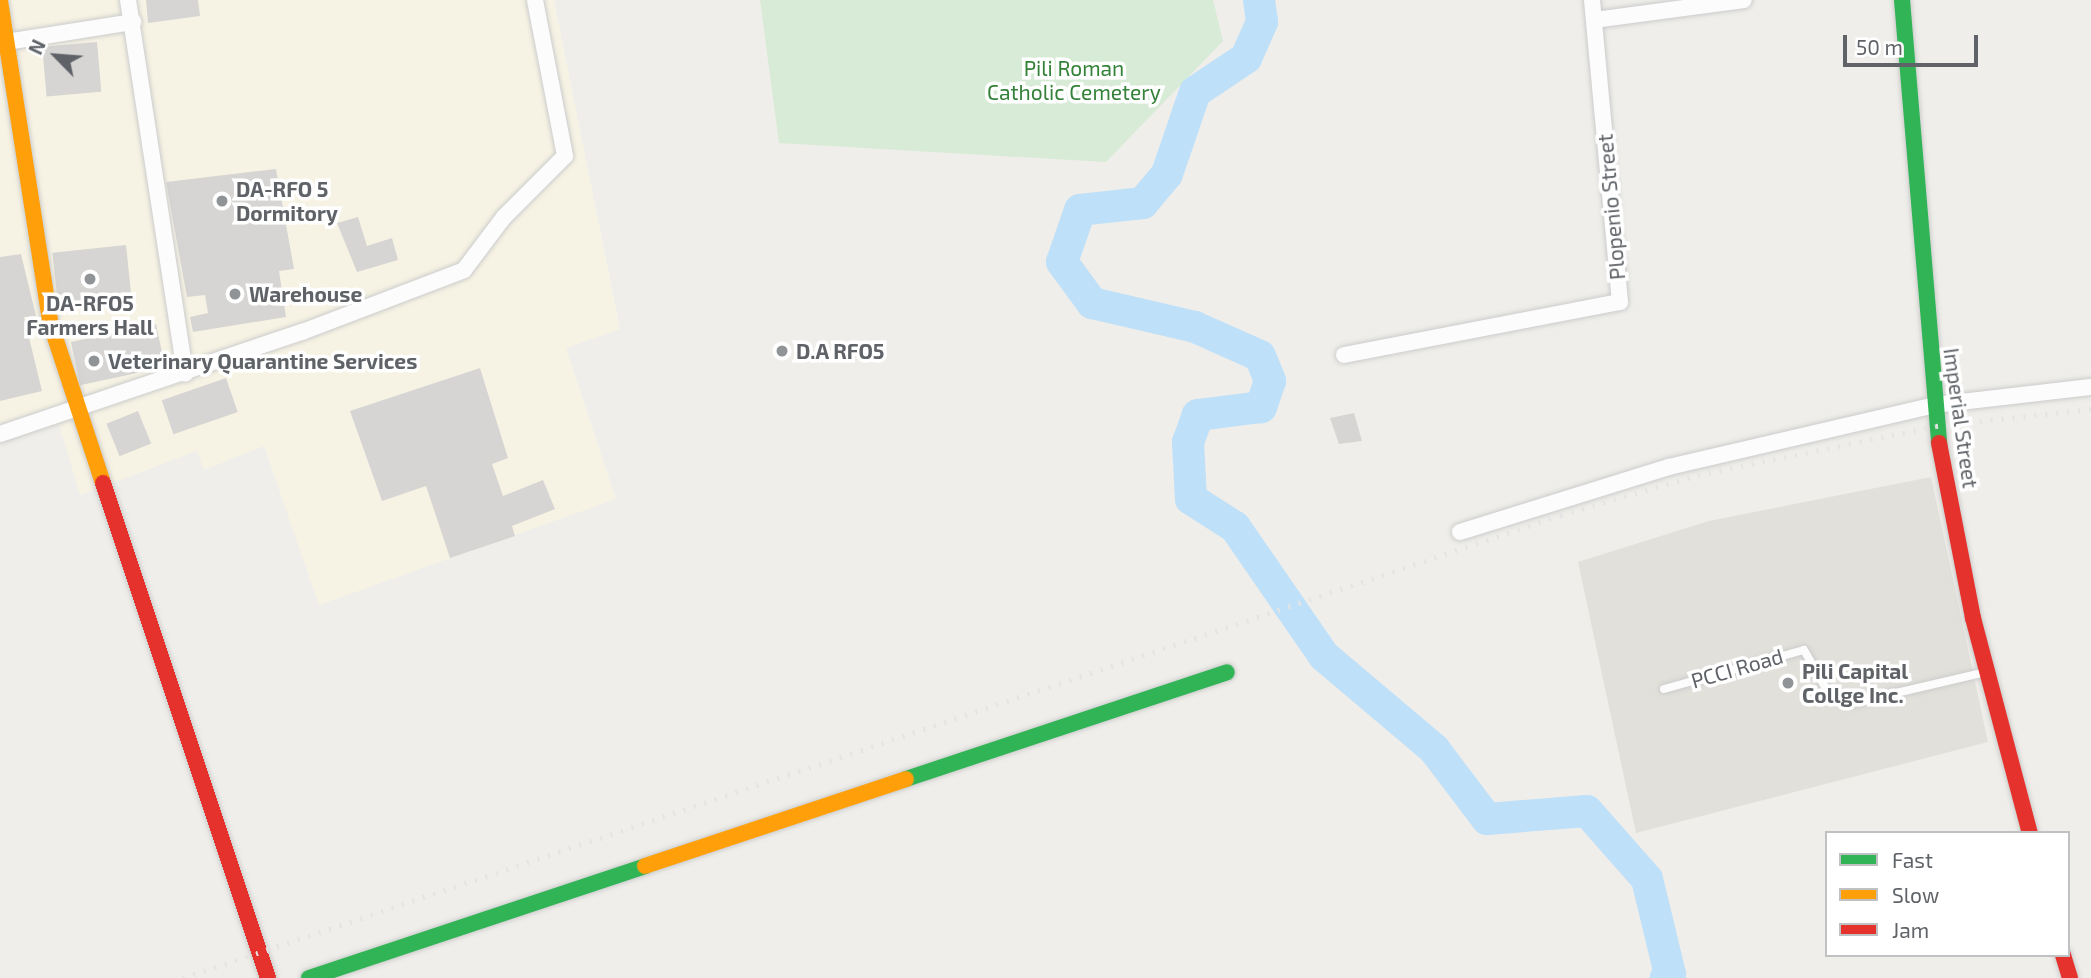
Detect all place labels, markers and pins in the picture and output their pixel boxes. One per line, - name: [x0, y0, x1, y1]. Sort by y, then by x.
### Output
- place label: DA-RFO 5 Dormitory: [236, 176, 338, 226]
- marker: DA-RFO 5 Dormitory: [214, 193, 230, 209]
- marker: DA-RFO5 Farmers Hall: [82, 271, 98, 287]
- place label: Warehouse: [249, 281, 362, 307]
- marker: Warehouse: [227, 286, 243, 302]
- place label: DA-RFO5 Farmers Hall: [26, 290, 154, 340]
- place label: D.A RFO5: [796, 338, 885, 364]
- marker: D.A RFO5: [774, 343, 790, 359]
- place label: Veterinary Quarantine Services: [108, 348, 418, 374]
- marker: Veterinary Quarantine Services: [86, 353, 102, 369]
- place label: Pili Capital Collge Inc.: [1802, 658, 1908, 708]
- marker: Pili Capital Collge Inc.: [1780, 675, 1796, 691]

